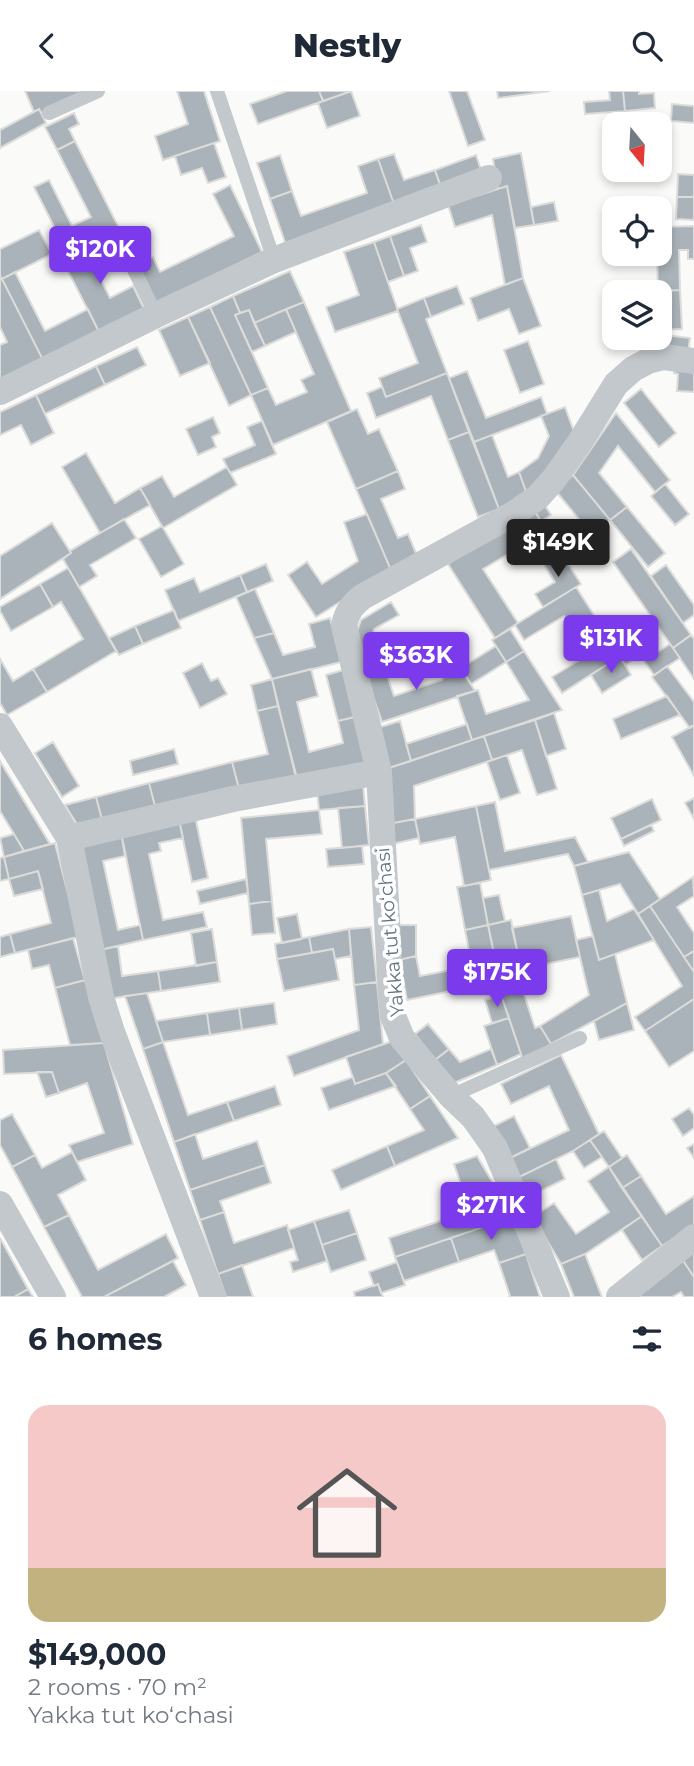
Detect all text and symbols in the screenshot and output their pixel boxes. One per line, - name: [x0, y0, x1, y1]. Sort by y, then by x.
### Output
- text: Nestly: [293, 26, 401, 65]
- icon: back: [28, 27, 66, 65]
- icon: search: [628, 27, 666, 65]
- north arrow: [602, 112, 672, 182]
- map controls: [602, 112, 672, 350]
- button: locate: [602, 196, 672, 266]
- pin: $120K: [51, 227, 149, 286]
- text: $120K: [65, 235, 135, 263]
- button: layers: [602, 280, 672, 350]
- pin: $149K: [509, 519, 607, 579]
- text: $149K: [523, 528, 593, 556]
- pin: $131K: [562, 615, 660, 675]
- text: $131K: [579, 624, 643, 652]
- pin: $363K: [367, 633, 465, 692]
- text: $363K: [379, 641, 453, 669]
- street label: Yakka tut koʻchasi: [371, 846, 409, 1018]
- pin: $175K: [448, 949, 546, 1009]
- text: $175K: [463, 958, 531, 986]
- pin: $271K: [442, 1183, 540, 1242]
- text: $271K: [457, 1191, 525, 1219]
- icon: filters: [628, 1320, 666, 1358]
- text: 6 homes: [28, 1321, 163, 1358]
- icon: home: [284, 1450, 410, 1576]
- text: $149,000: [28, 1636, 166, 1673]
- text: 2 rooms · 70 m²: [28, 1673, 207, 1701]
- text: Yakka tut koʻchasi: [28, 1701, 234, 1729]

